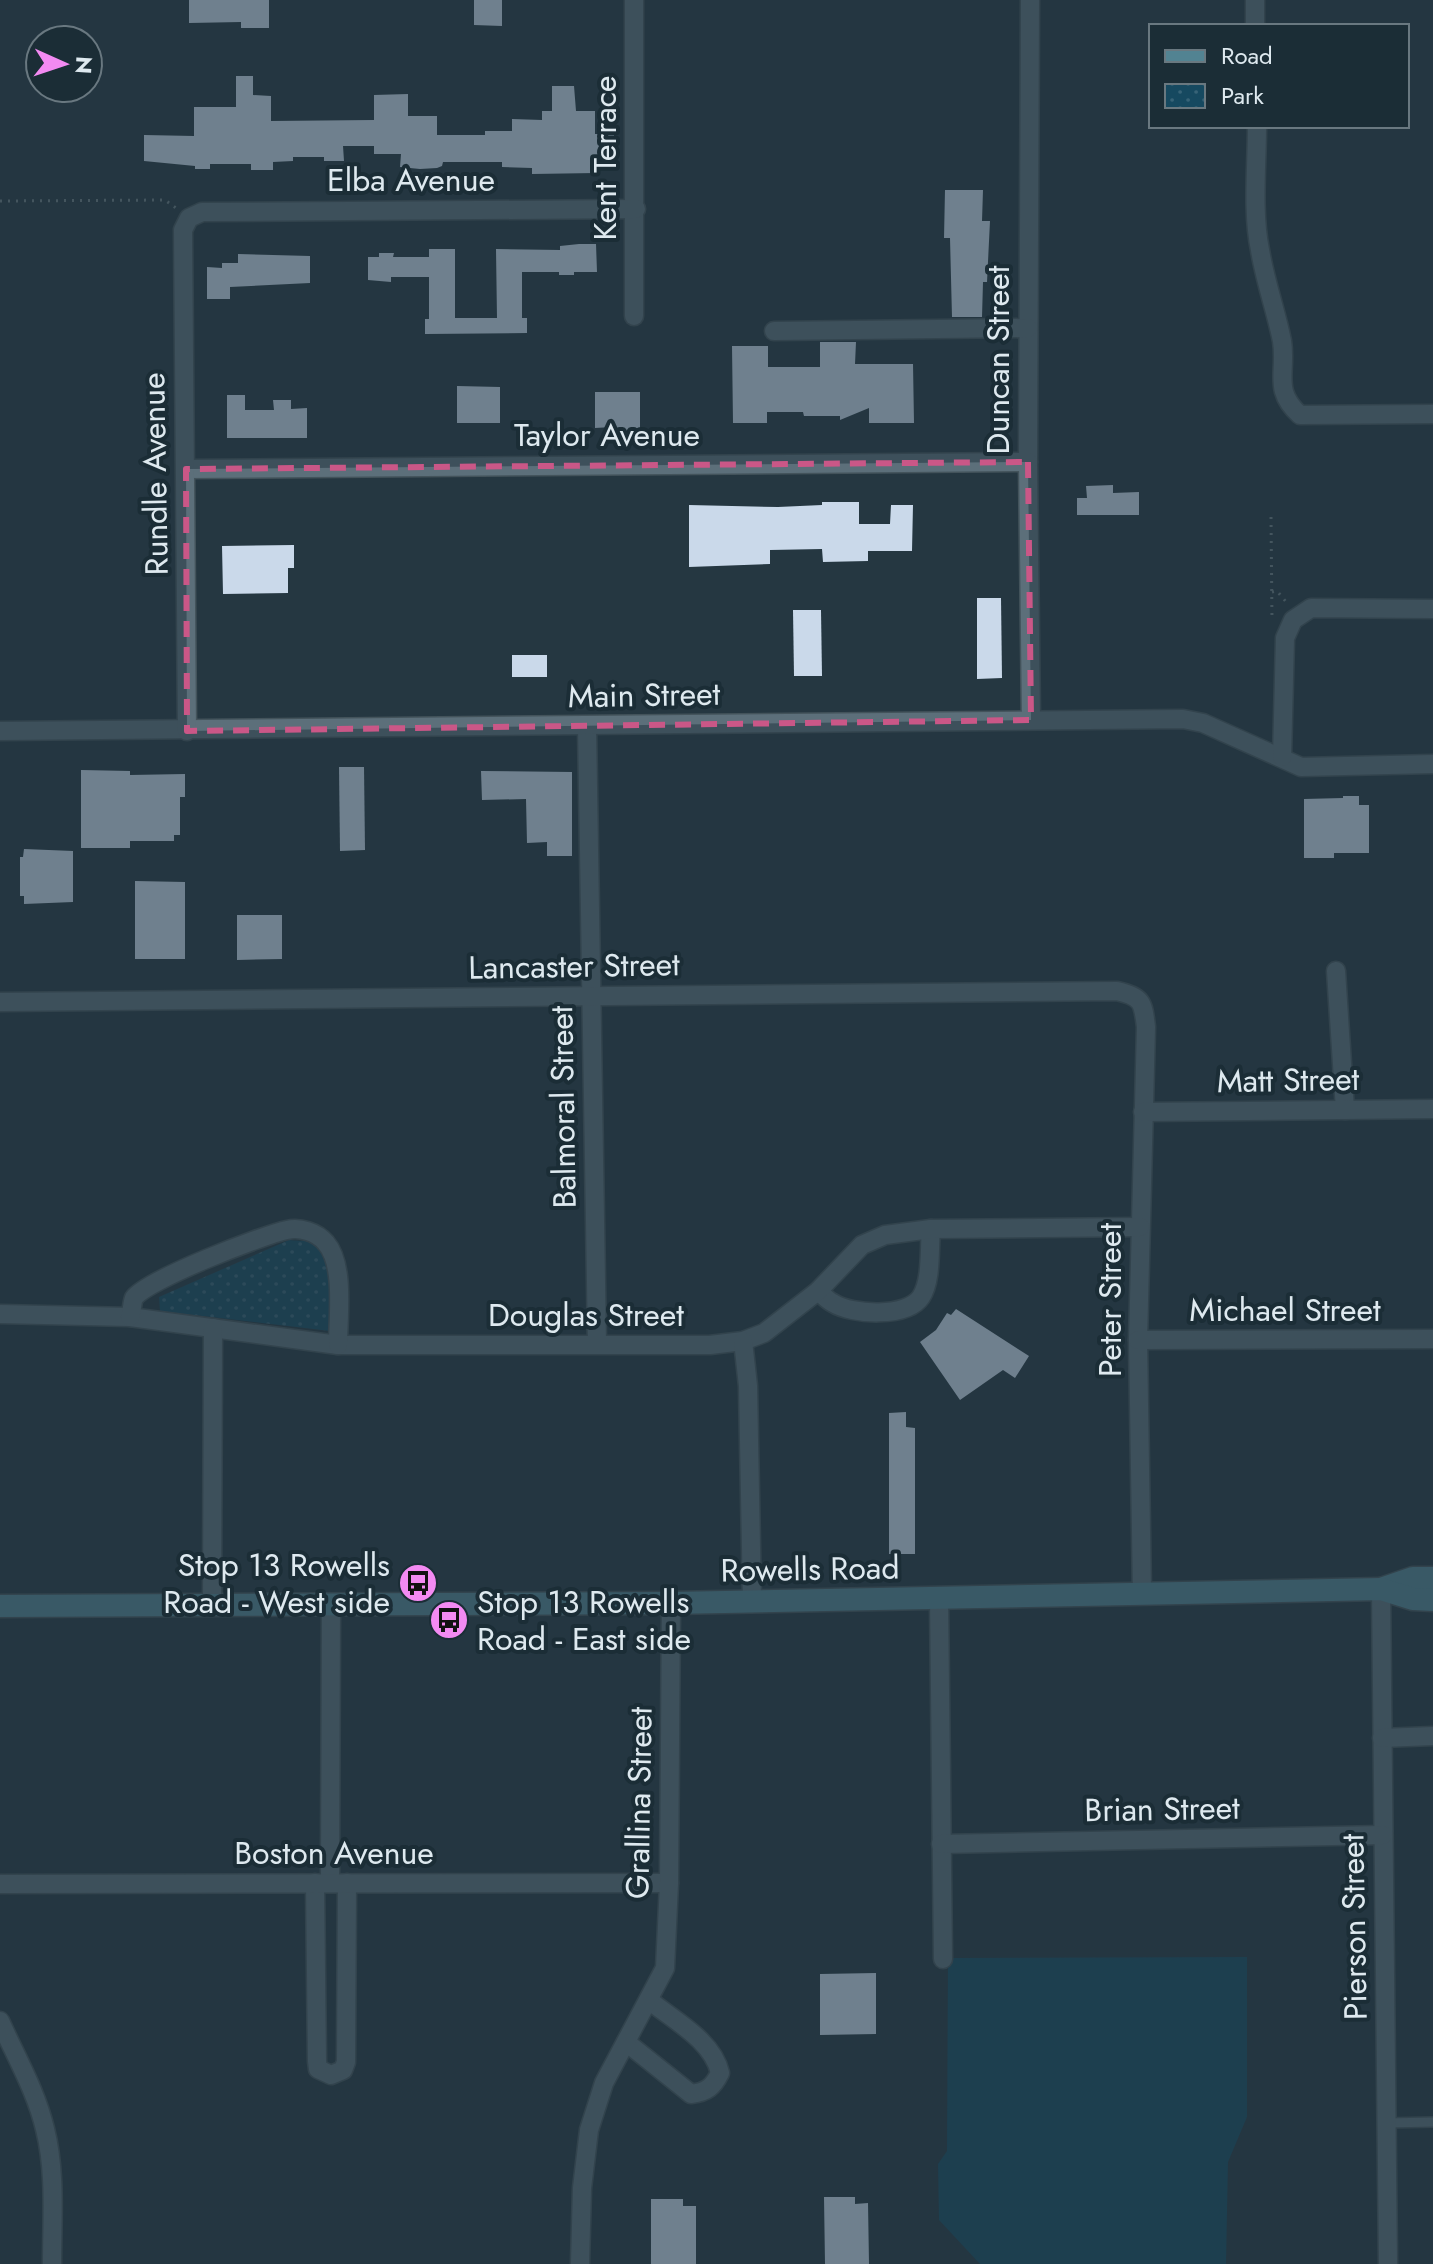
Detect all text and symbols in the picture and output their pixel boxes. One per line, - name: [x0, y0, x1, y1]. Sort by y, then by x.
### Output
- north arrow: [24, 24, 104, 104]
- legend: [1149, 24, 1409, 128]
- text: Road: [1221, 38, 1273, 73]
- text: N: [68, 55, 100, 75]
- street label: Kent Terrace: [582, 76, 628, 240]
- text: Park: [1221, 78, 1264, 113]
- street label: Elba Avenue: [327, 157, 495, 203]
- street label: Duncan Street: [975, 265, 1021, 454]
- street label: Rundle Avenue: [130, 372, 180, 576]
- street label: Taylor Avenue: [514, 412, 700, 458]
- street label: Main Street: [567, 671, 721, 719]
- street label: Lancaster Street: [468, 941, 680, 991]
- street label: Balmoral Street: [538, 1005, 588, 1209]
- street label: Matt Street: [1216, 1056, 1360, 1104]
- street label: Peter Street: [1087, 1223, 1133, 1377]
- street label: Michael Street: [1189, 1287, 1381, 1333]
- street label: Douglas Street: [488, 1292, 684, 1338]
- place label: Stop 13 Rowells Road - West side: [163, 1542, 390, 1625]
- street label: Rowells Road: [720, 1544, 900, 1594]
- bus stop icon: Stop 13 Rowells Road - West side: [397, 1562, 439, 1604]
- place label: Stop 13 Rowells Road - East side: [477, 1579, 691, 1662]
- bus stop icon: Stop 13 Rowells Road - East side: [428, 1599, 470, 1641]
- street label: Grallina Street: [614, 1706, 664, 1900]
- street label: Brian Street: [1084, 1785, 1240, 1833]
- street label: Boston Avenue: [234, 1830, 434, 1876]
- street label: Pierson Street: [1329, 1833, 1379, 2021]

